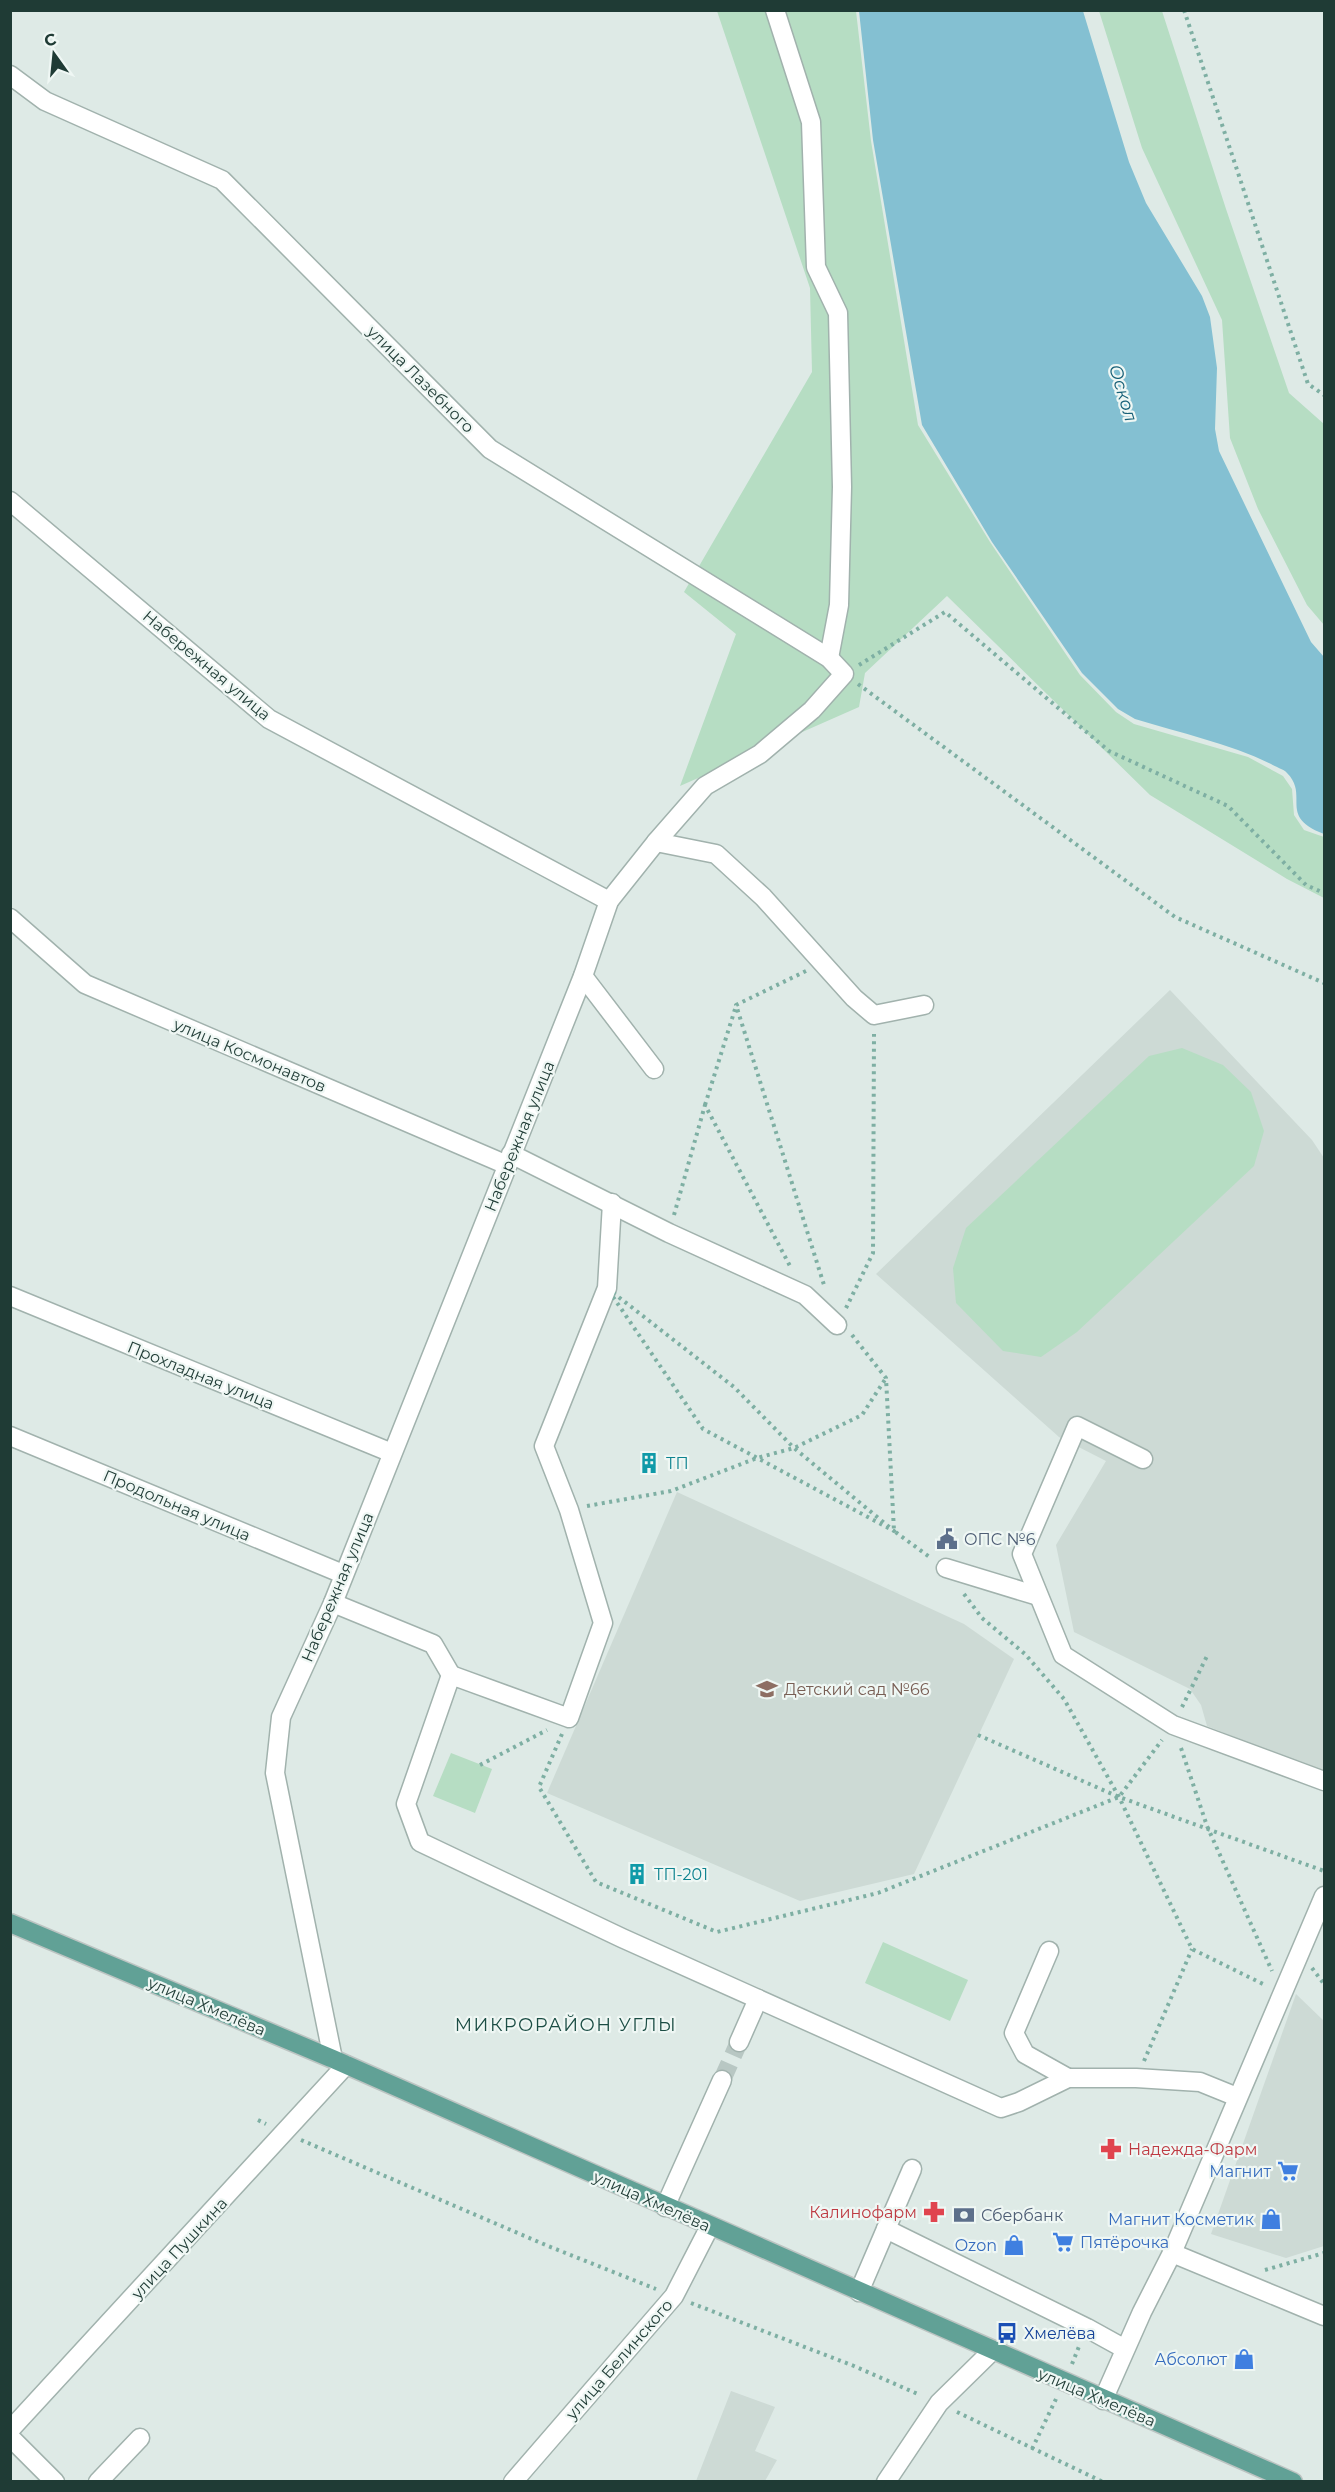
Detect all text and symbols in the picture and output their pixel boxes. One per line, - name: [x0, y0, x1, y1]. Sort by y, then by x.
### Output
- north arrow: [24, 24, 84, 84]
- text: С: [42, 29, 59, 51]
- street label: улица Лазебного: [363, 321, 478, 437]
- water label: Оскол: [1104, 362, 1142, 424]
- street label: Набережная улица: [139, 606, 274, 724]
- street label: улица Космонавтов: [170, 1014, 329, 1096]
- street label: Набережная улица: [481, 1058, 558, 1214]
- street label: Прохладная улица: [125, 1337, 277, 1414]
- building icon: ТП: [637, 1451, 661, 1475]
- place label: ТП: [666, 1454, 689, 1473]
- street label: Продольная улица: [100, 1466, 253, 1545]
- street label: Набережная улица: [297, 1510, 378, 1665]
- public building icon: ОПС №6: [935, 1527, 959, 1551]
- place label: ОПС №6: [964, 1530, 1036, 1549]
- school or university icon: Детский сад №66: [755, 1677, 779, 1701]
- place label: Детский сад №66: [784, 1680, 930, 1699]
- building icon: ТП-201: [625, 1862, 649, 1886]
- place label: ТП-201: [654, 1865, 708, 1884]
- street label: улица Хмелёва: [144, 1973, 268, 2040]
- district label: МИКРОРАЙОН УГЛЫ: [455, 2014, 677, 2036]
- pharmacy icon: Надежда-Фарм: [1099, 2137, 1123, 2161]
- place label: Надежда-Фарм: [1128, 2140, 1257, 2159]
- supermarket icon: Магнит: [1276, 2159, 1300, 2183]
- place label: Магнит: [1209, 2162, 1271, 2181]
- street label: улица Хмелёва: [590, 2167, 713, 2236]
- street label: улица Пушкина: [127, 2194, 231, 2304]
- pharmacy icon: Калинофарм: [922, 2200, 946, 2224]
- place label: Калинофарм: [809, 2203, 917, 2222]
- bank icon: Сбербанк: [952, 2203, 976, 2227]
- place label: Сбербанк: [981, 2206, 1064, 2225]
- shop icon: Магнит Косметик: [1259, 2207, 1283, 2231]
- place label: Магнит Косметик: [1108, 2210, 1255, 2229]
- supermarket icon: Пятёрочка: [1051, 2230, 1075, 2254]
- shop icon: Ozon: [1002, 2233, 1026, 2257]
- place label: Пятёрочка: [1080, 2233, 1169, 2252]
- place label: Ozon: [955, 2236, 997, 2255]
- street label: улица Белинского: [561, 2295, 677, 2424]
- bus stop icon: Хмелёва: [995, 2321, 1019, 2345]
- place label: Хмелёва: [1024, 2324, 1096, 2343]
- shop icon: Абсолют: [1232, 2347, 1256, 2371]
- place label: Абсолют: [1155, 2350, 1227, 2369]
- street label: улица Хмелёва: [1034, 2364, 1158, 2431]

